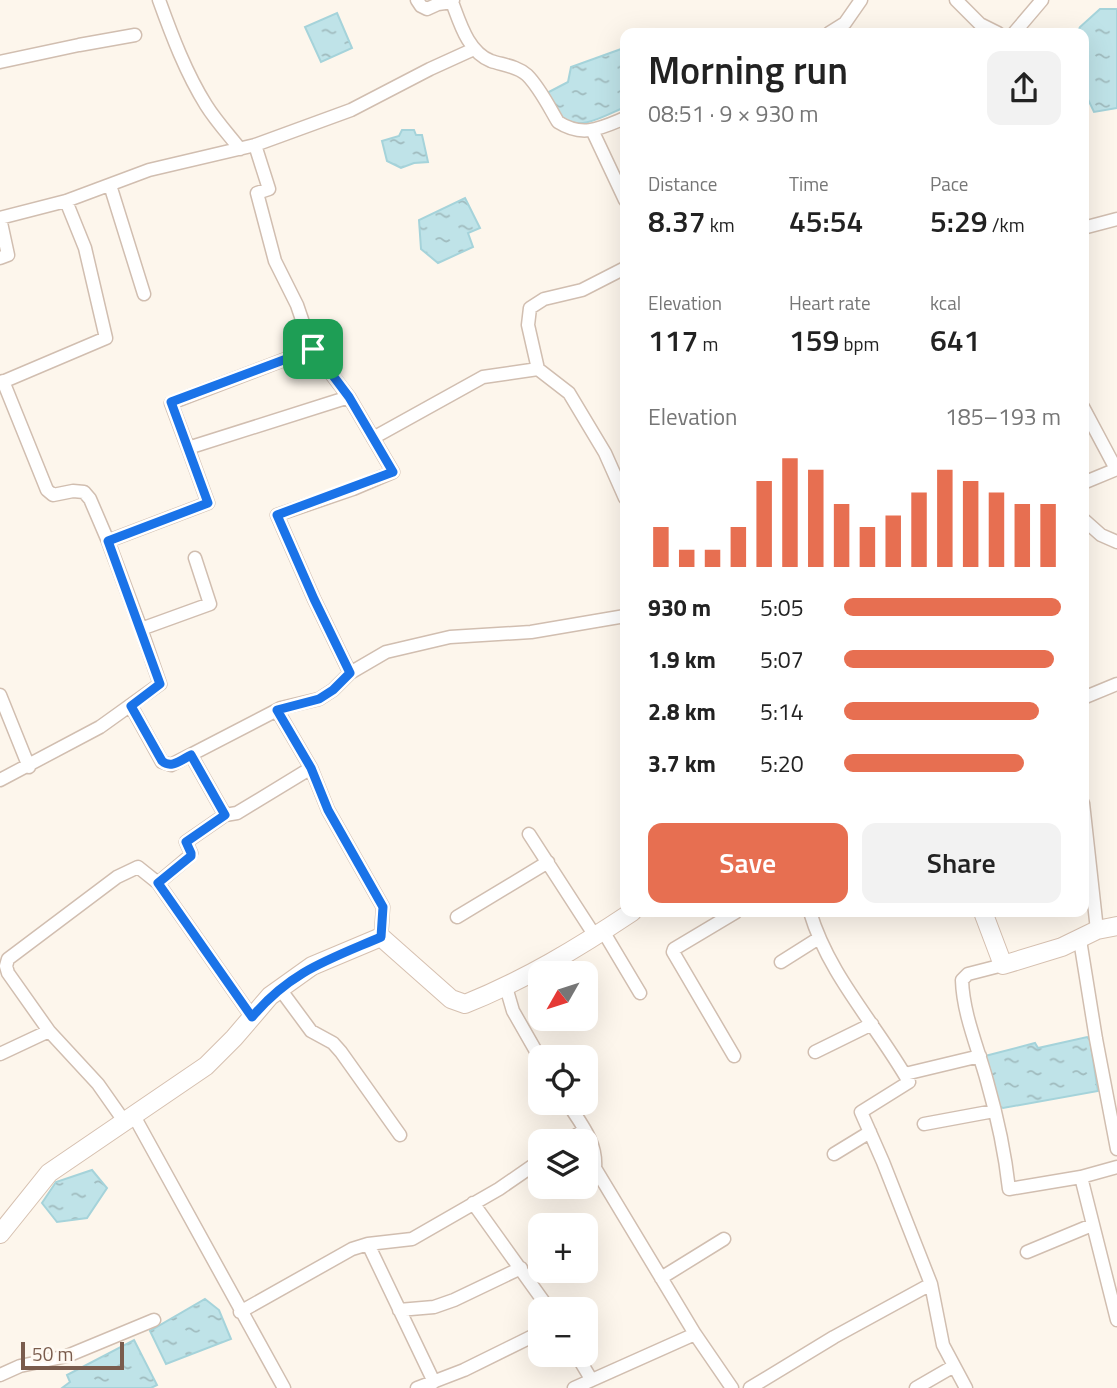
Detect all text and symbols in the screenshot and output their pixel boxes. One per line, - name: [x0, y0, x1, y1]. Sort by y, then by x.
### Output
- text: Morning run: [648, 41, 848, 99]
- button: share: [987, 51, 1061, 125]
- text: 08:51 · 9 × 930 m: [648, 96, 818, 131]
- text: Distance: [648, 169, 717, 198]
- text: Time: [789, 169, 829, 198]
- text: Pace: [930, 169, 968, 198]
- text: 8.37: [648, 198, 706, 244]
- text: 45:54: [789, 198, 863, 244]
- text: 5:29: [930, 198, 988, 244]
- text: km: [706, 210, 735, 239]
- text: /km: [988, 210, 1025, 239]
- text: Elevation: [648, 288, 722, 317]
- text: Heart rate: [789, 288, 871, 317]
- text: kcal: [930, 288, 961, 317]
- text: 117: [648, 317, 698, 363]
- text: 159: [789, 317, 839, 363]
- text: 641: [930, 317, 980, 363]
- pin: [283, 319, 343, 379]
- text: m: [698, 329, 718, 358]
- text: bpm: [839, 329, 879, 358]
- icon: arrive: [294, 330, 332, 368]
- text: Elevation: [648, 399, 737, 434]
- text: 185–193 m: [945, 399, 1061, 434]
- text: 930 m: [648, 590, 711, 625]
- text: 5:05: [760, 590, 804, 625]
- text: 1.9 km: [648, 642, 716, 677]
- text: 5:07: [760, 642, 804, 677]
- text: 2.8 km: [648, 694, 716, 729]
- text: 5:14: [760, 694, 804, 729]
- text: 3.7 km: [648, 746, 716, 781]
- text: 5:20: [760, 746, 804, 781]
- button: Save: [648, 823, 848, 903]
- button: Share: [862, 823, 1061, 903]
- north arrow: [528, 961, 598, 1031]
- map controls: [528, 961, 598, 1367]
- button: locate: [528, 1045, 598, 1115]
- button: layers: [528, 1129, 598, 1199]
- button: +: [528, 1213, 598, 1283]
- button: −: [528, 1297, 598, 1367]
- scale bar: [21, 1339, 124, 1371]
- text: 50 m: [32, 1339, 73, 1368]

